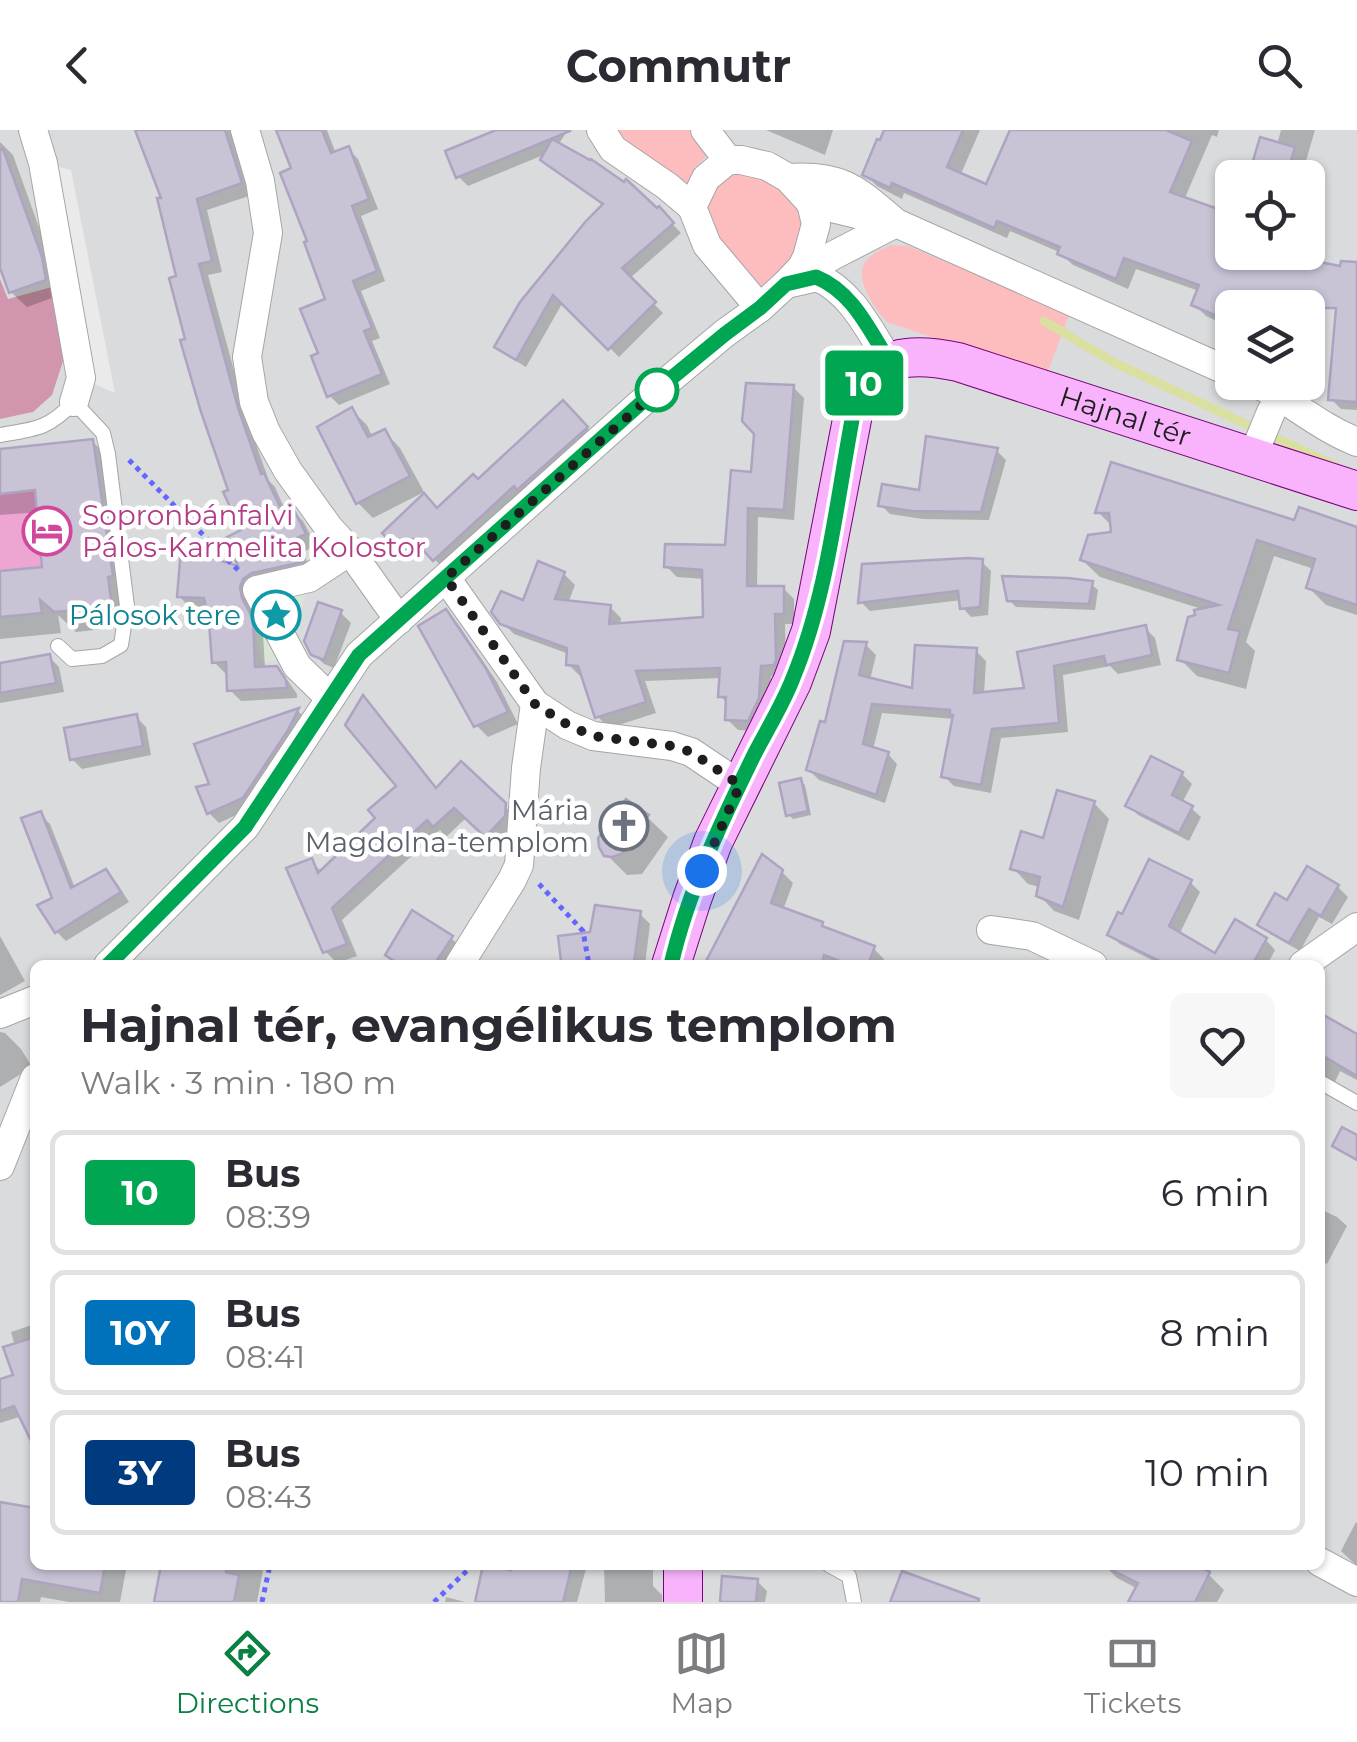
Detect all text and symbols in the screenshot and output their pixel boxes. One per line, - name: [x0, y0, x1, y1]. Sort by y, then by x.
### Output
- icon: back: [50, 38, 105, 93]
- text: Commutr: [566, 38, 791, 93]
- icon: search: [1252, 38, 1307, 93]
- map controls: [1215, 160, 1325, 400]
- button: locate: [1215, 160, 1325, 270]
- button: layers: [1215, 290, 1325, 400]
- line badge: 10: [819, 350, 909, 416]
- text: 10: [845, 362, 883, 405]
- unlabelled marker: [636, 369, 678, 411]
- street label: Hajnal tér: [1055, 379, 1195, 453]
- place label: Sopronbánfalvi Pálos-Karmelita Kolostor: [82, 498, 426, 564]
- hotel icon: Sopronbánfalvi Pálos-Karmelita Kolostor: [21, 505, 73, 557]
- place icon: Pálosok tere: [250, 589, 302, 641]
- place label: Pálosok tere: [69, 598, 241, 632]
- place label: Mária Magdolna-templom: [305, 793, 589, 859]
- church icon: Mária Magdolna-templom: [598, 800, 650, 852]
- your location: [677, 846, 727, 896]
- button: heart: [1170, 993, 1275, 1098]
- text: Hajnal tér, evangélikus templom: [80, 996, 897, 1054]
- text: Walk · 3 min · 180 m: [80, 1063, 396, 1102]
- text: Bus: [225, 1150, 300, 1197]
- text: 6 min: [1161, 1169, 1270, 1216]
- text: 10: [121, 1171, 159, 1214]
- text: 08:39: [225, 1197, 311, 1236]
- text: Bus: [225, 1290, 300, 1337]
- text: 8 min: [1160, 1309, 1270, 1356]
- text: 10Y: [110, 1311, 170, 1354]
- text: 08:41: [225, 1337, 305, 1376]
- text: Bus: [225, 1430, 300, 1477]
- text: 10 min: [1145, 1449, 1270, 1496]
- text: 3Y: [118, 1451, 162, 1494]
- text: 08:43: [225, 1477, 312, 1516]
- tab: Directions: [176, 1626, 319, 1720]
- tab: Map: [670, 1626, 733, 1720]
- tab: Tickets: [1084, 1626, 1181, 1720]

